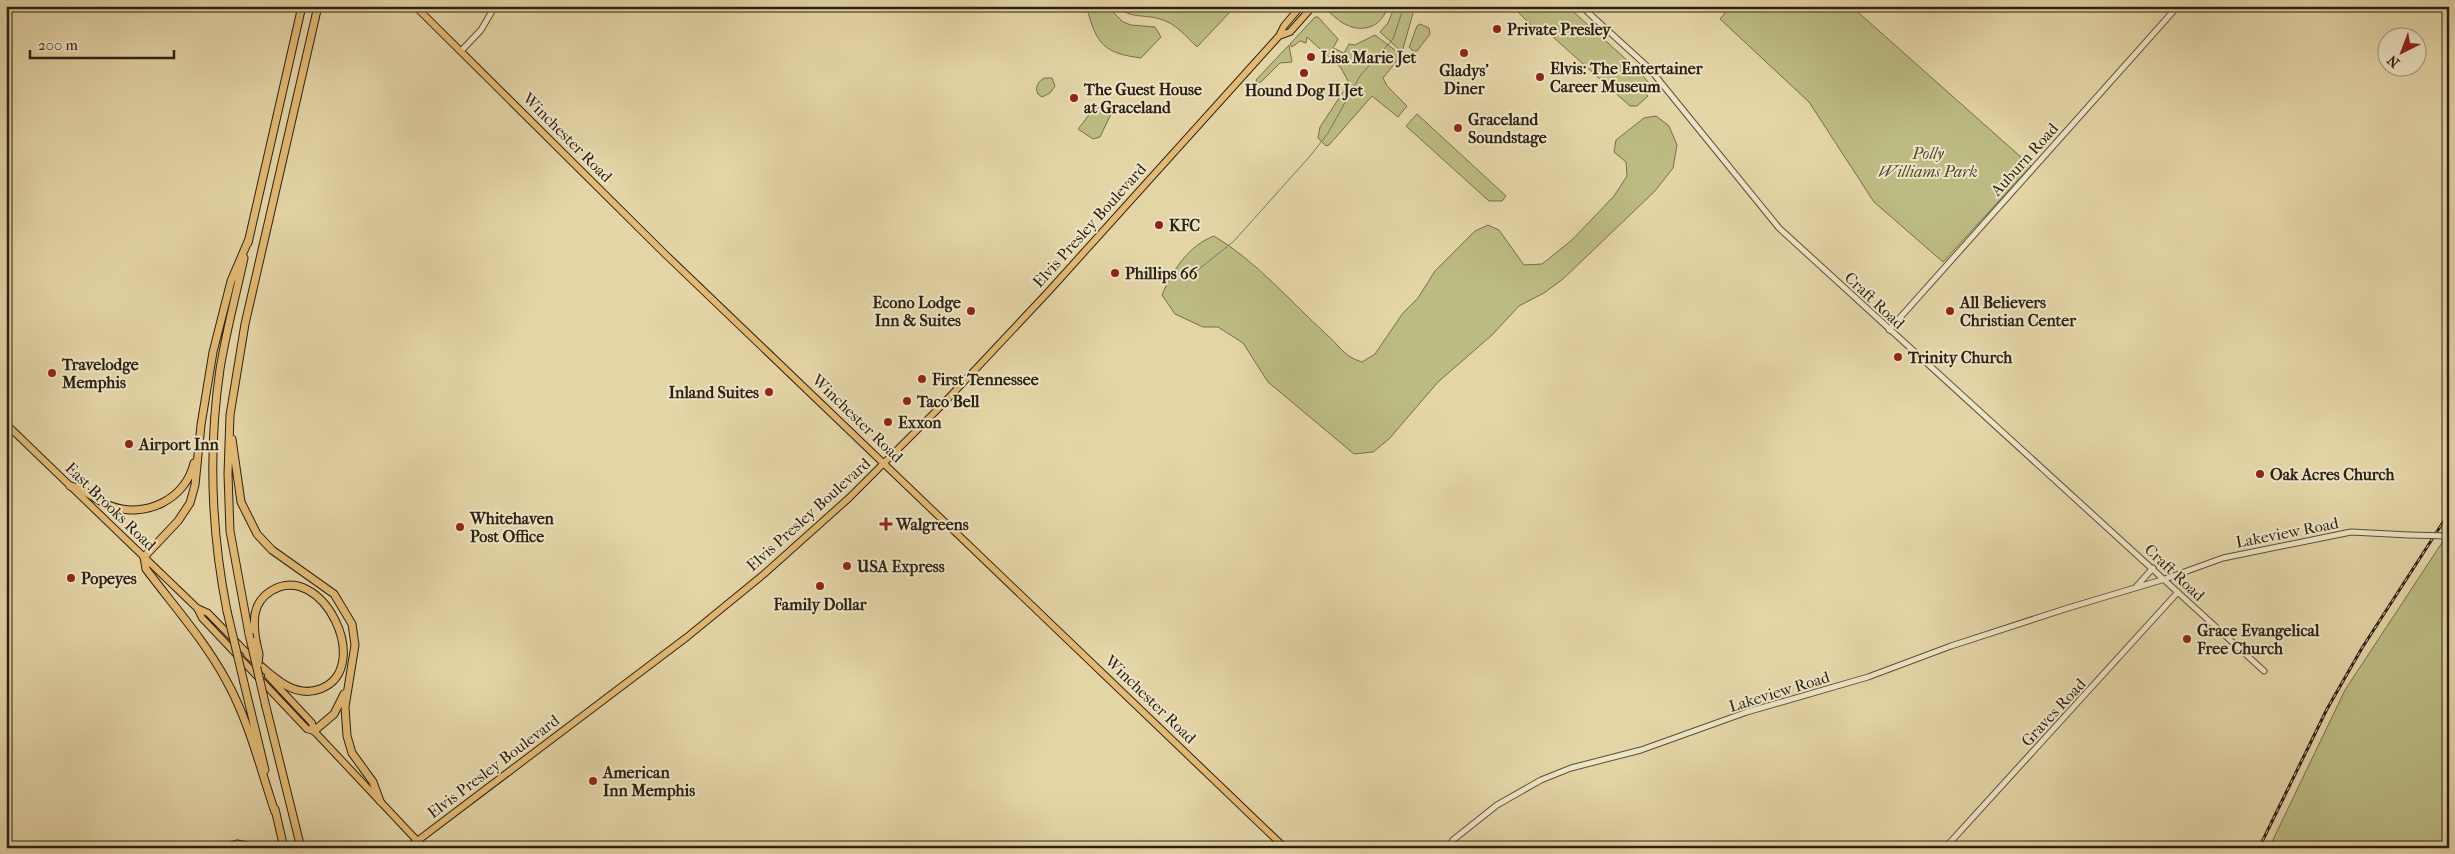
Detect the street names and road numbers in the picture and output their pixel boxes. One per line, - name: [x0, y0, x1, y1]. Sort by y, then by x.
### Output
- street label: Winchester Road: [518, 88, 617, 186]
- street label: Auburn Road: [1986, 119, 2062, 200]
- street label: Elvis Presley Boulevard: [1029, 159, 1150, 291]
- street label: Craft Road: [1841, 268, 1909, 333]
- street label: Winchester Road: [808, 370, 907, 467]
- street label: Elvis Presley Boulevard: [742, 454, 874, 575]
- street label: East Brooks Road: [61, 458, 160, 555]
- street label: Lakeview Road: [2234, 513, 2340, 552]
- street label: Craft Road: [2141, 540, 2209, 605]
- street label: Winchester Road: [1101, 651, 1200, 748]
- street label: Lakeview Road: [1727, 667, 1832, 716]
- street label: Graves Road: [2017, 674, 2090, 750]
- street label: Elvis Presley Boulevard: [424, 710, 563, 822]

